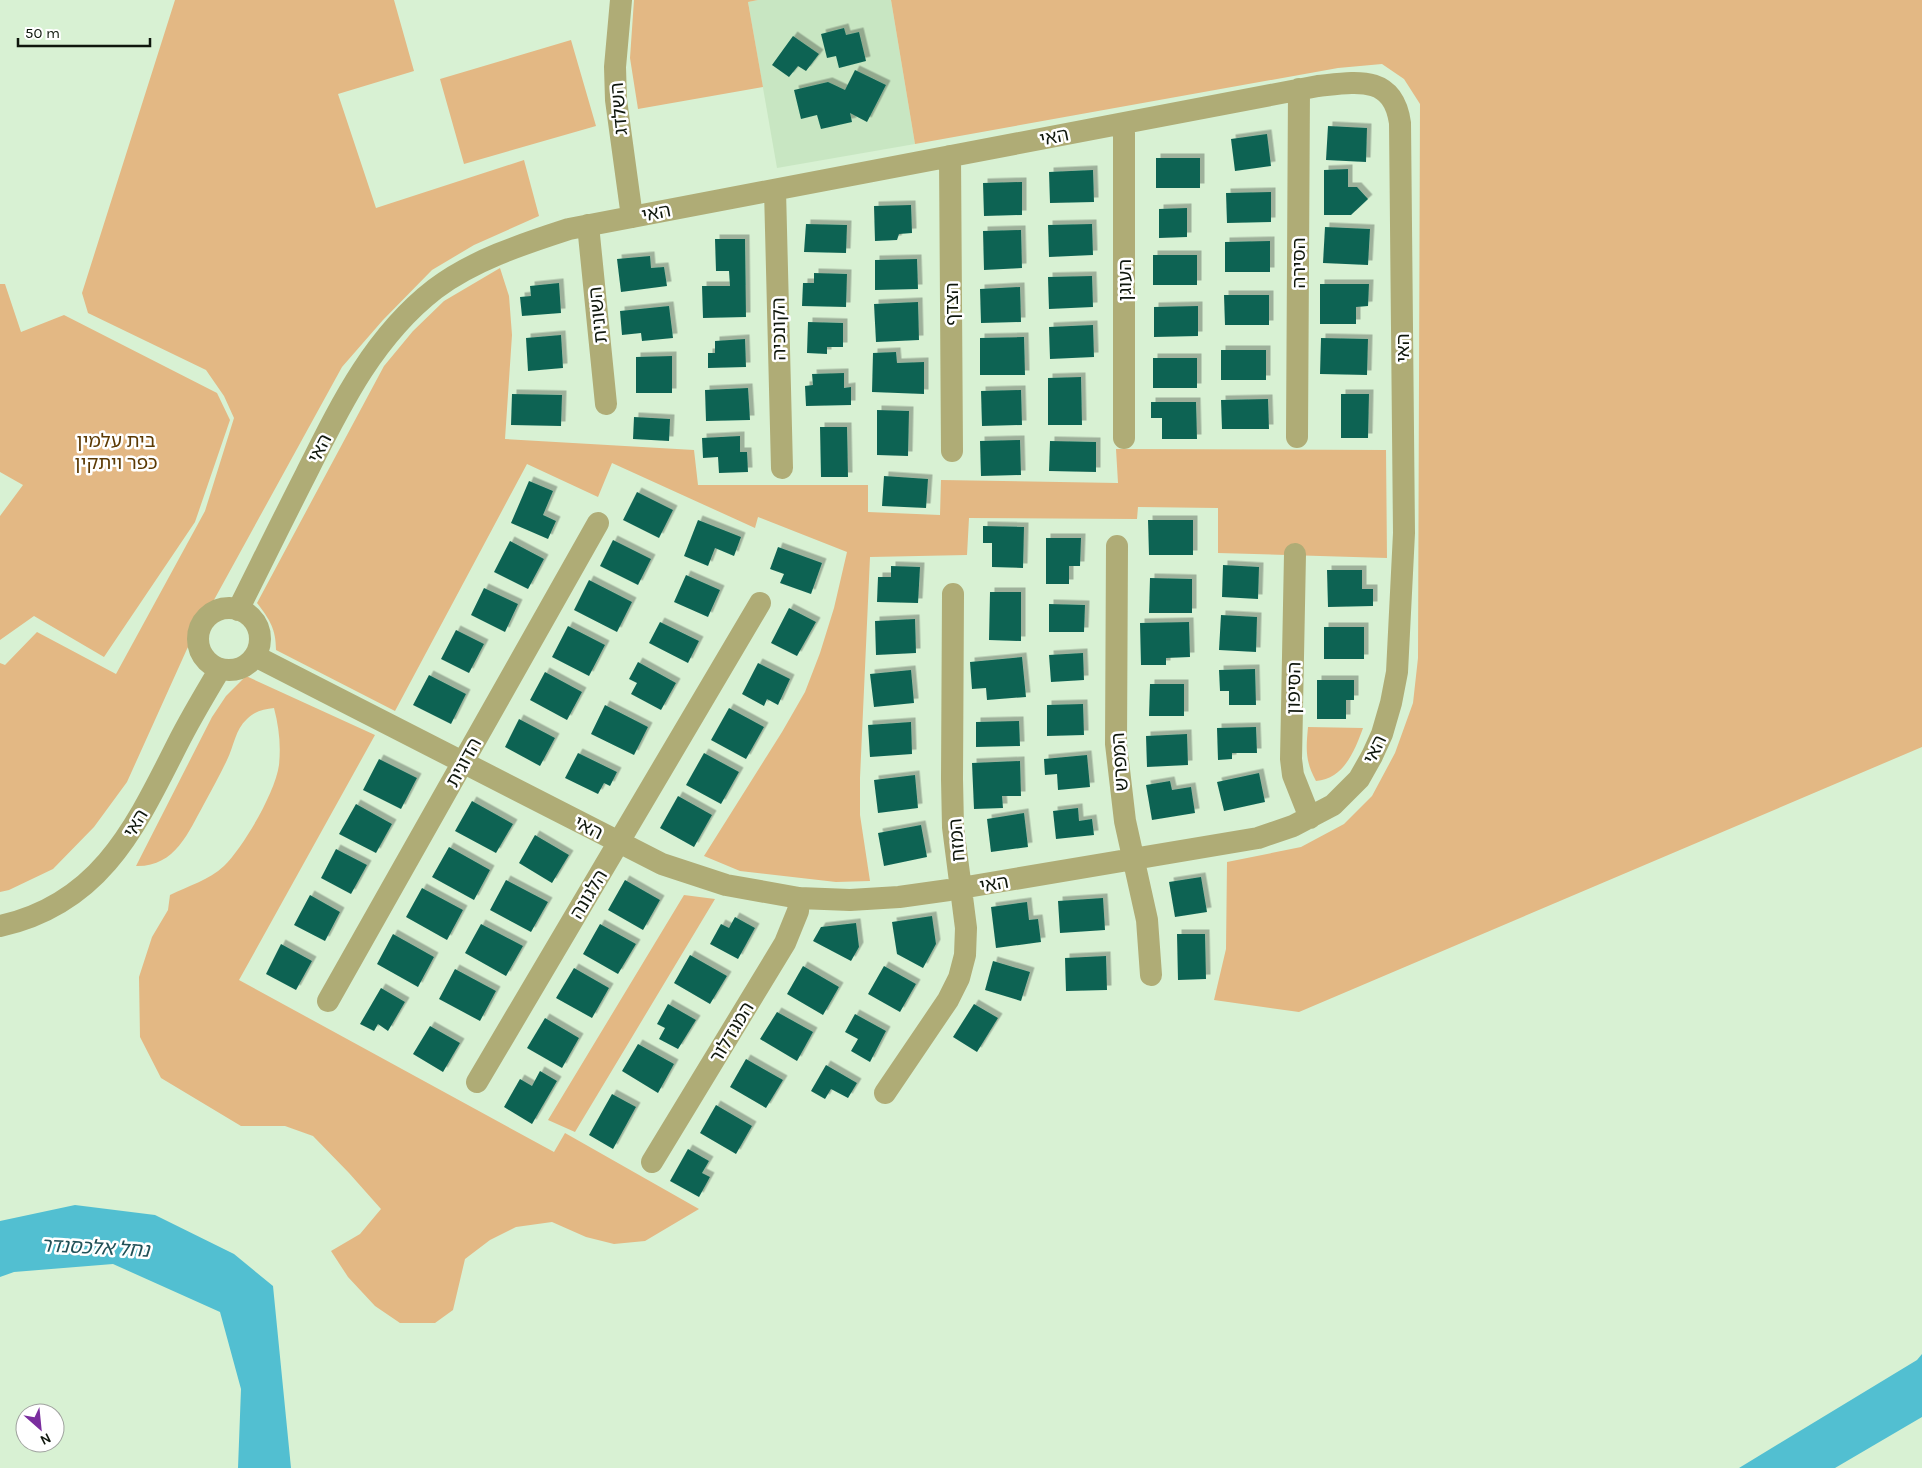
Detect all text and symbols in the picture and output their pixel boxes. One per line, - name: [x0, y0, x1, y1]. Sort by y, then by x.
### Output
- scale bar: [18, 15, 150, 47]
- text: 50 m: [25, 24, 60, 42]
- street label: השלדג: [606, 82, 632, 136]
- street label: האי: [1038, 123, 1071, 151]
- street label: האי: [640, 199, 673, 227]
- street label: הסירה: [1288, 237, 1310, 289]
- street label: העוגן: [1114, 259, 1136, 301]
- street label: הצדף: [941, 282, 963, 326]
- street label: השונית: [584, 286, 612, 344]
- street label: הקונכיה: [767, 297, 791, 361]
- street label: האי: [1392, 333, 1414, 363]
- park label: בית עלמין כפר ויתקין: [75, 430, 157, 474]
- street label: האי: [303, 430, 336, 466]
- street label: הסיפון: [1283, 661, 1305, 715]
- street label: המפרש: [1107, 732, 1133, 792]
- street label: האי: [1359, 732, 1391, 767]
- street label: הדוגית: [441, 734, 486, 791]
- street label: האי: [119, 805, 153, 842]
- street label: האי: [571, 811, 607, 844]
- street label: המזח: [944, 817, 970, 862]
- street label: הלגונה: [566, 866, 612, 923]
- street label: האי: [978, 871, 1010, 897]
- street label: המגדלור: [705, 998, 759, 1067]
- water label: נחל אלכסנדר: [40, 1233, 151, 1262]
- north arrow: [15, 1403, 65, 1453]
- text: N: [37, 1429, 54, 1449]

